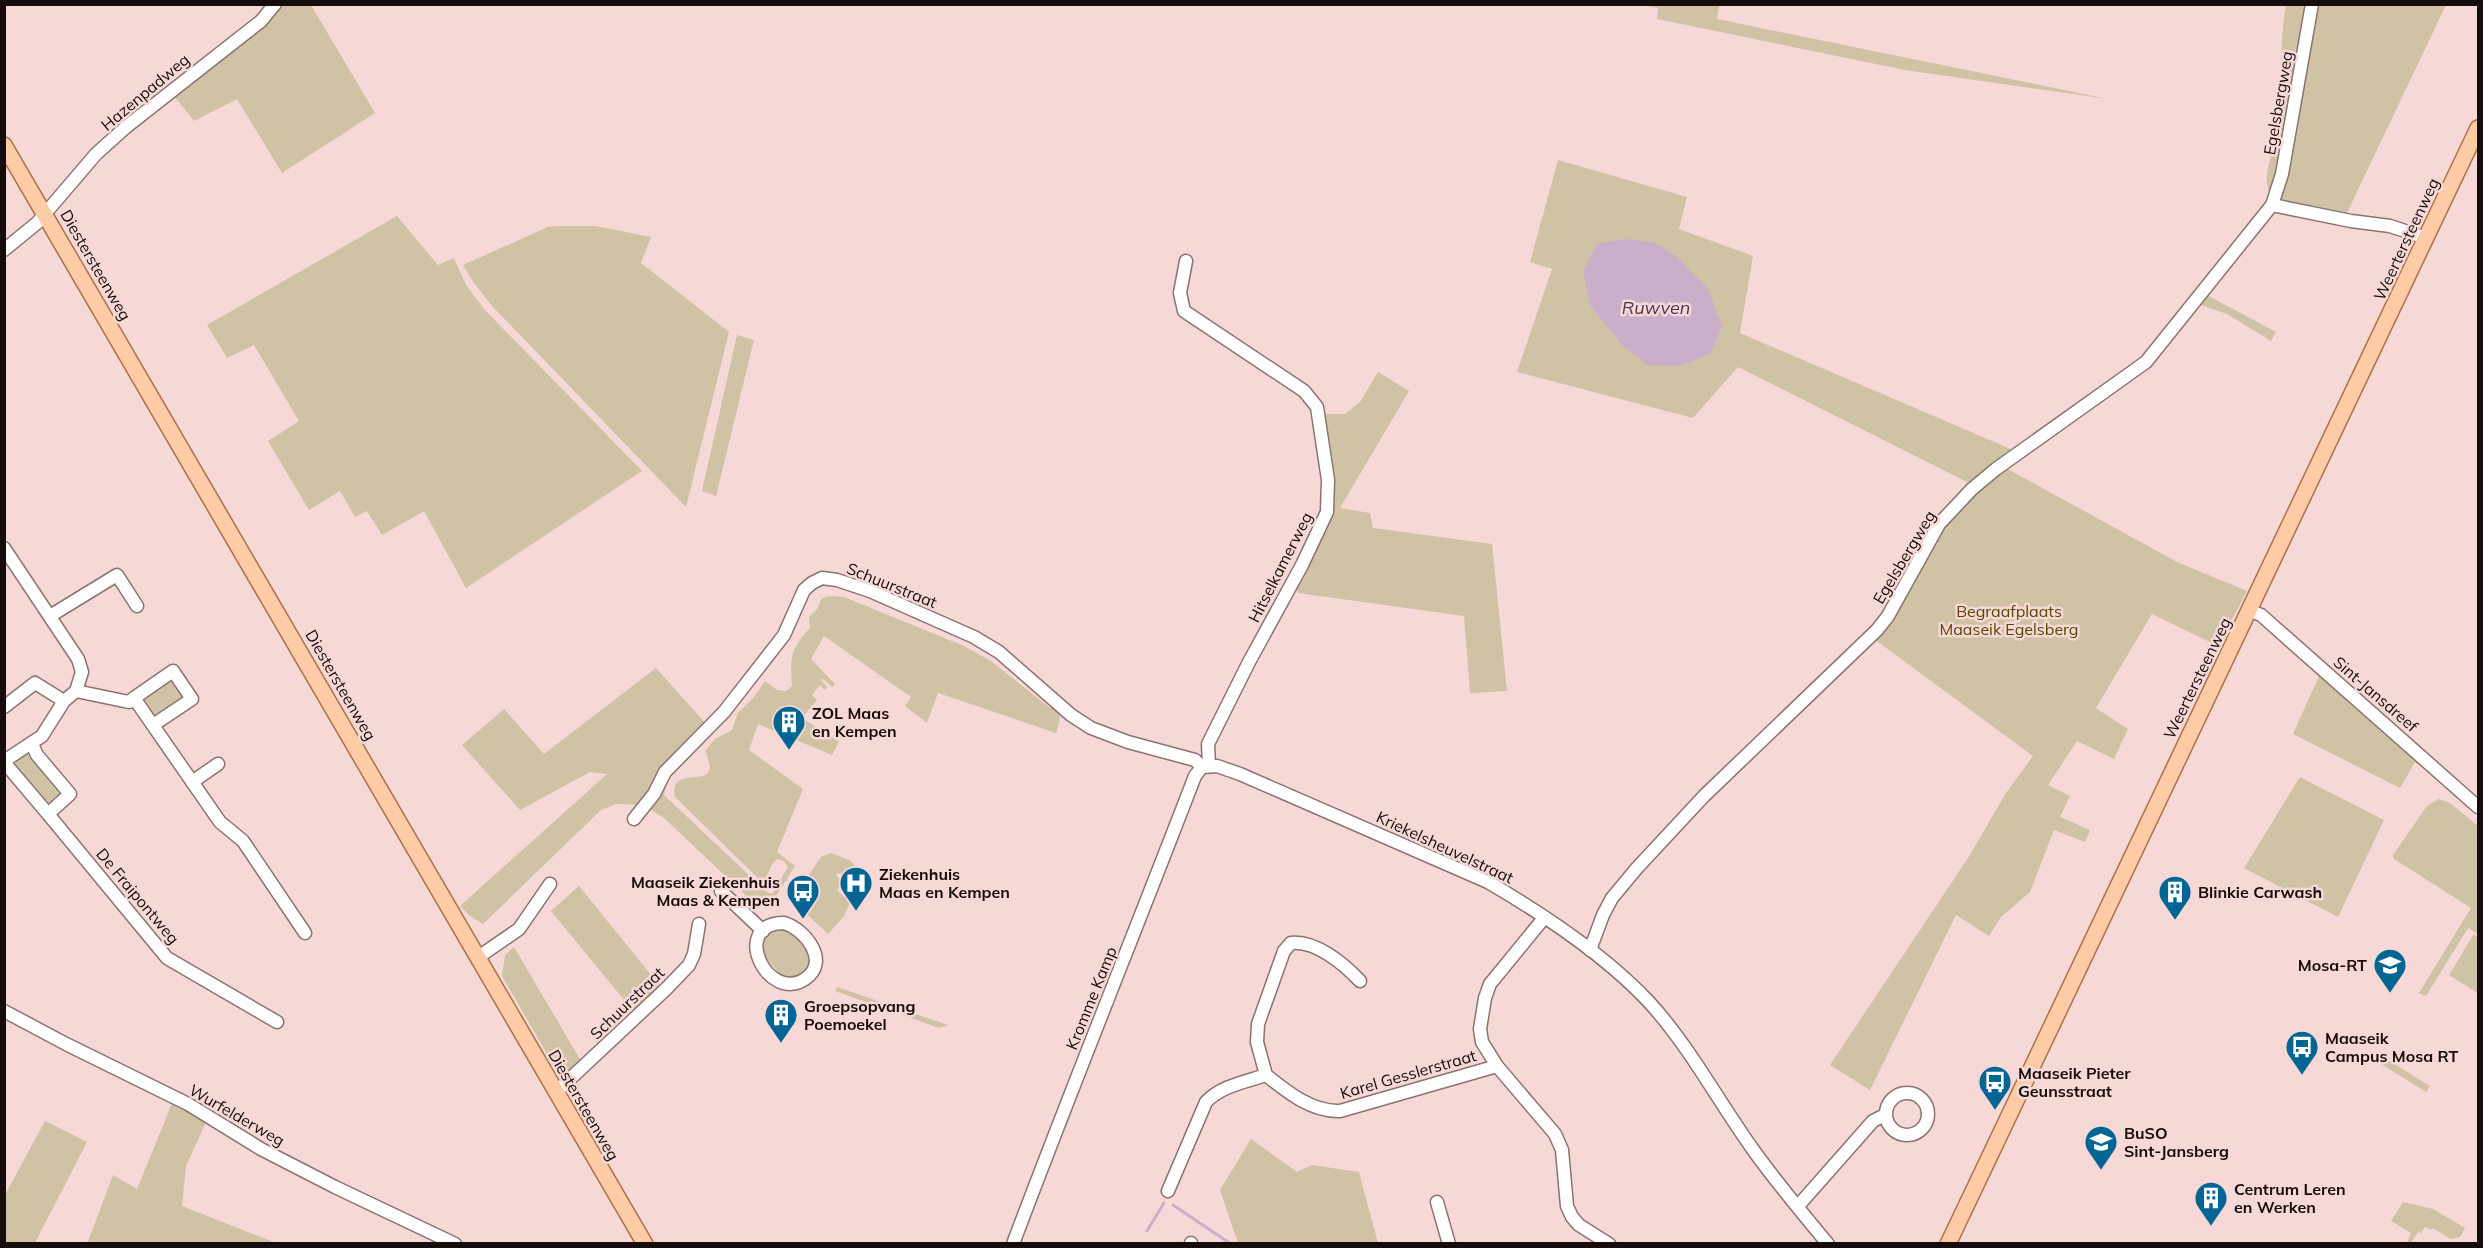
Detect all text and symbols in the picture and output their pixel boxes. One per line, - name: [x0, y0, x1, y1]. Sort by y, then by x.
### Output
- street label: Hazenpadweg: [97, 49, 193, 135]
- street label: Egelsbergweg: [2259, 49, 2297, 157]
- street label: Weertersteenweg: [2369, 175, 2443, 303]
- street label: Diestersteenweg: [56, 206, 136, 324]
- water label: Ruwven: [1622, 296, 1690, 319]
- street label: Egelsbergweg: [1868, 507, 1940, 607]
- street label: Hitselkamerweg: [1244, 509, 1316, 625]
- street label: Schuurstraat: [844, 558, 940, 612]
- park label: Begraafplaats Maaseik Egelsberg: [1940, 601, 2078, 639]
- street label: Weertersteenweg: [2159, 614, 2235, 742]
- street label: Diestersteenweg: [301, 626, 381, 744]
- street label: Sint-Jansdreef: [2330, 652, 2423, 736]
- place label: ZOL Maas en Kempen: [812, 703, 897, 741]
- building icon: ZOL Maas en Kempen: [771, 704, 807, 751]
- street label: Kriekelsheuvelstraat: [1373, 806, 1517, 888]
- street label: De Fraipontweg: [92, 844, 184, 948]
- place label: Ziekenhuis Maas en Kempen: [879, 864, 1010, 902]
- hospital icon: Ziekenhuis Maas en Kempen: [838, 865, 874, 912]
- place label: Maaseik Ziekenhuis Maas & Kempen: [631, 872, 780, 910]
- bus stop icon: Maaseik Ziekenhuis Maas & Kempen: [785, 873, 821, 920]
- building icon: Blinkie Carwash: [2157, 874, 2193, 921]
- place label: Blinkie Carwash: [2198, 882, 2322, 902]
- street label: Kromme Kamp: [1061, 944, 1121, 1052]
- school or university icon: Mosa-RT: [2372, 947, 2408, 994]
- place label: Mosa-RT: [2298, 955, 2367, 975]
- street label: Schuurstraat: [586, 962, 669, 1043]
- place label: Groepsopvang Poemoekel: [804, 996, 916, 1034]
- building icon: Groepsopvang Poemoekel: [763, 997, 799, 1044]
- place label: Maaseik Campus Mosa RT: [2325, 1028, 2458, 1066]
- bus stop icon: Maaseik Campus Mosa RT: [2284, 1029, 2320, 1076]
- street label: Karel Gesslerstraat: [1338, 1045, 1479, 1103]
- street label: Diestersteenweg: [544, 1046, 624, 1164]
- place label: Maaseik Pieter Geunsstraat: [2018, 1063, 2131, 1101]
- bus stop icon: Maaseik Pieter Geunsstraat: [1977, 1064, 2013, 1111]
- street label: Wurfelderweg: [186, 1080, 288, 1150]
- place label: BuSO Sint-Jansberg: [2124, 1123, 2229, 1161]
- school or university icon: BuSO Sint-Jansberg: [2083, 1124, 2119, 1171]
- place label: Centrum Leren en Werken: [2234, 1179, 2346, 1217]
- building icon: Centrum Leren en Werken: [2193, 1180, 2229, 1227]

